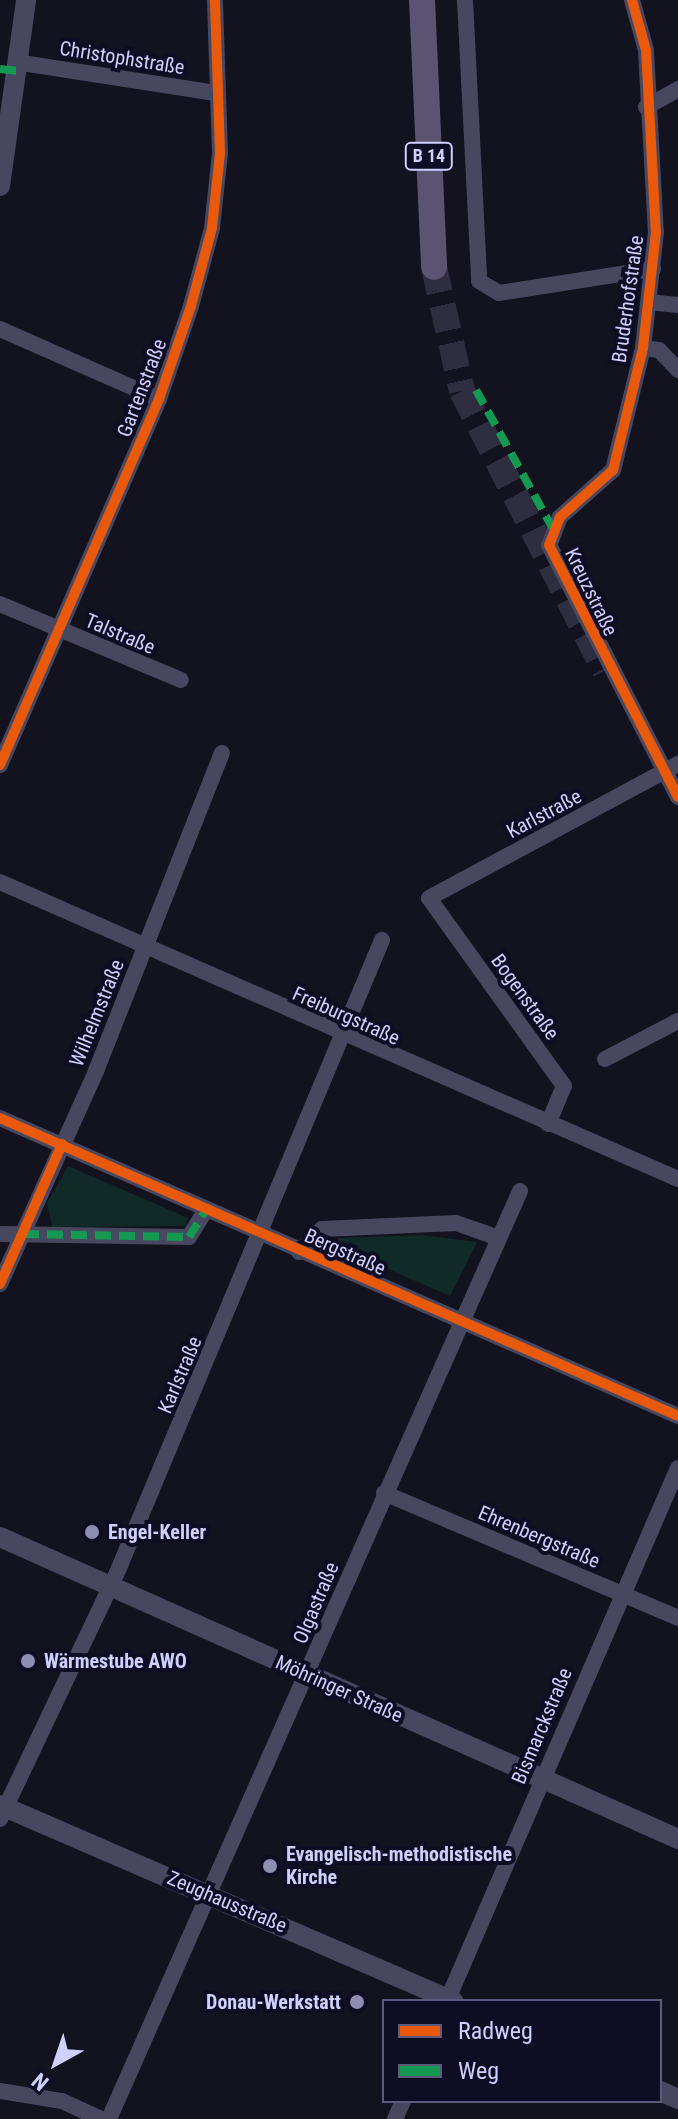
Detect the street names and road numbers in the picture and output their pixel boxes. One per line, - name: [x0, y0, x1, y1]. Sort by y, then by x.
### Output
- street label: Christophstraße: [58, 36, 186, 80]
- road number: B 14: [403, 142, 455, 170]
- street label: Bruderhofstraße: [607, 234, 649, 364]
- street label: Gartenstraße: [112, 336, 172, 440]
- street label: Kreuzstraße: [559, 544, 623, 640]
- street label: Talstraße: [81, 609, 159, 659]
- street label: Karlstraße: [502, 784, 586, 844]
- street label: Bogenstraße: [486, 949, 564, 1045]
- street label: Wilhelmstraße: [65, 956, 129, 1070]
- street label: Freiburgstraße: [289, 982, 403, 1050]
- street label: Bergstraße: [301, 1224, 389, 1280]
- street label: Karlstraße: [153, 1333, 207, 1417]
- street label: Ehrenbergstraße: [475, 1501, 603, 1573]
- street label: Olgastraße: [288, 1559, 344, 1647]
- street label: Möhringer Straße: [272, 1650, 406, 1728]
- street label: Bismarckstraße: [507, 1664, 577, 1788]
- street label: Zeughausstraße: [164, 1866, 290, 1938]

